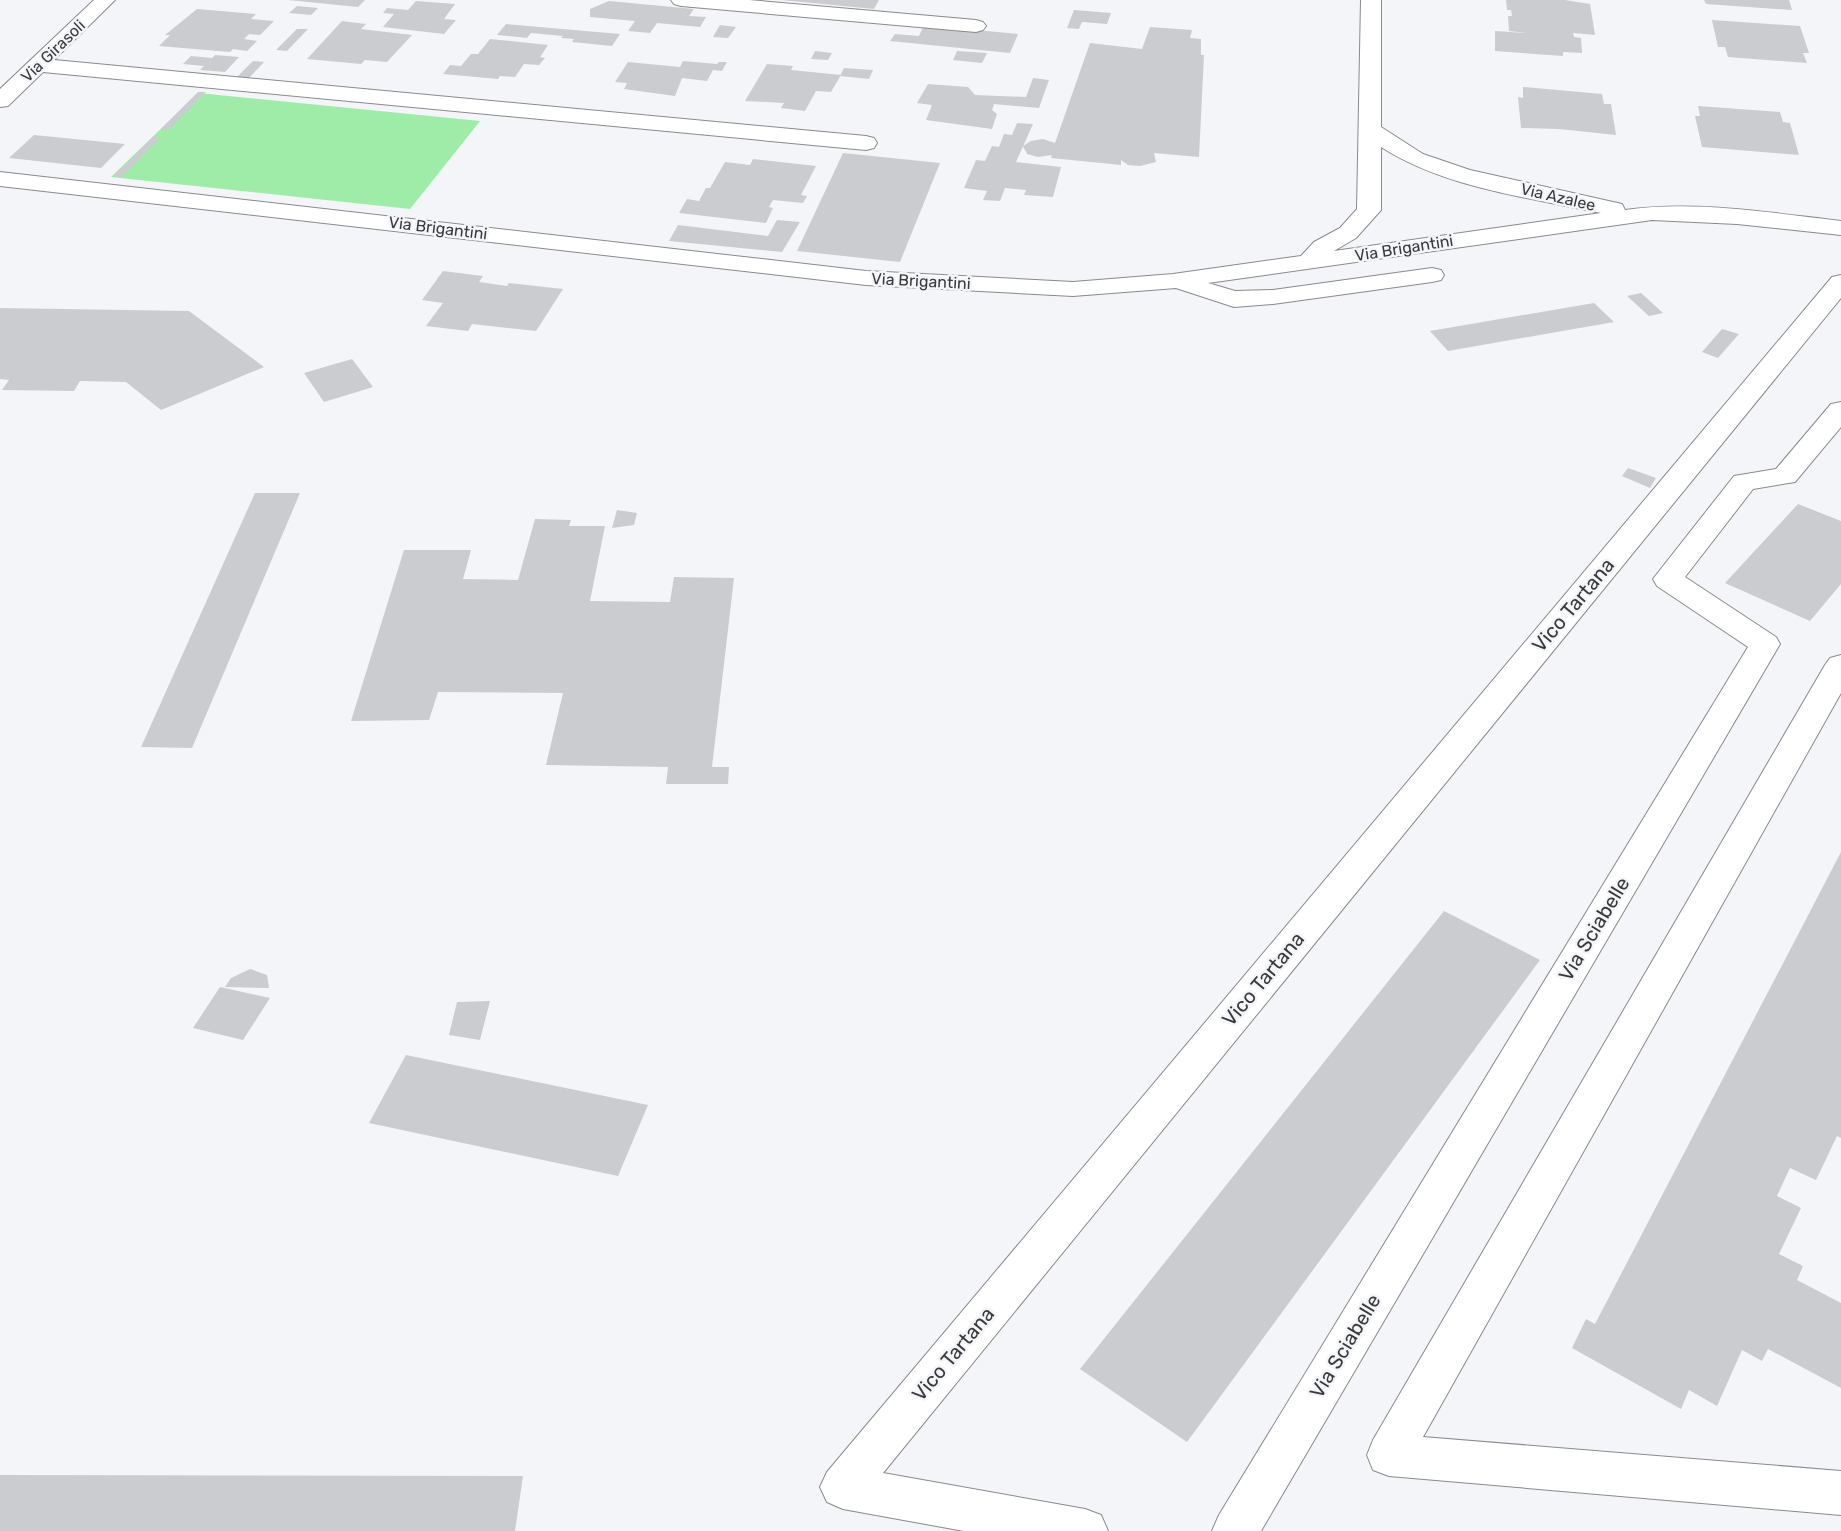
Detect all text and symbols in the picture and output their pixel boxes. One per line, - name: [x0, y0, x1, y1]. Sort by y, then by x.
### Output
- street label: Via Girasoli: [17, 16, 89, 86]
- street label: Via Azalee: [1519, 179, 1597, 215]
- street label: Via Brigantini: [388, 213, 488, 243]
- street label: Via Brigantini: [1353, 231, 1455, 265]
- street label: Via Brigantini: [871, 269, 971, 293]
- street label: Vico Tartana: [1527, 553, 1619, 657]
- street label: Via Sciabelle: [1554, 873, 1634, 985]
- street label: Vico Tartana: [1217, 927, 1309, 1031]
- street label: Via Sciabelle: [1305, 1290, 1385, 1402]
- street label: Vico Tartana: [907, 1302, 999, 1406]

